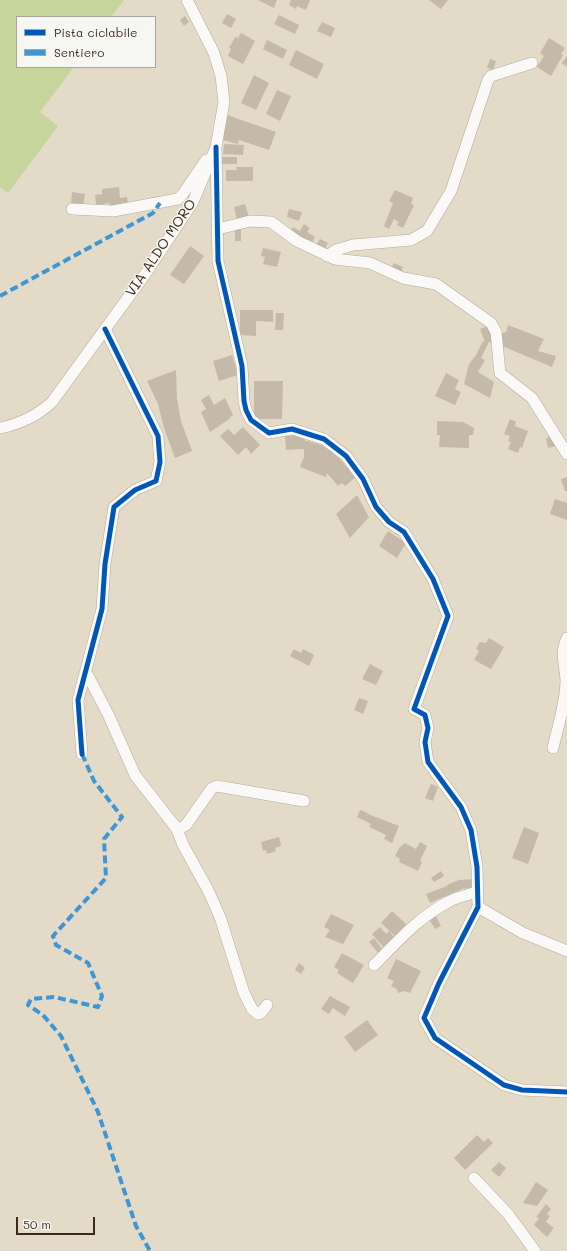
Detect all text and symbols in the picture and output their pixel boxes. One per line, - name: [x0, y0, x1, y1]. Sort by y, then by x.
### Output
- legend: [16, 16, 156, 68]
- text: Pista ciclabile: [54, 24, 137, 40]
- text: Sentiero: [54, 44, 104, 60]
- street label: VIA ALDO MORO: [122, 196, 200, 300]
- scale bar: [18, 1209, 97, 1235]
- text: 50 m: [23, 1216, 51, 1232]

